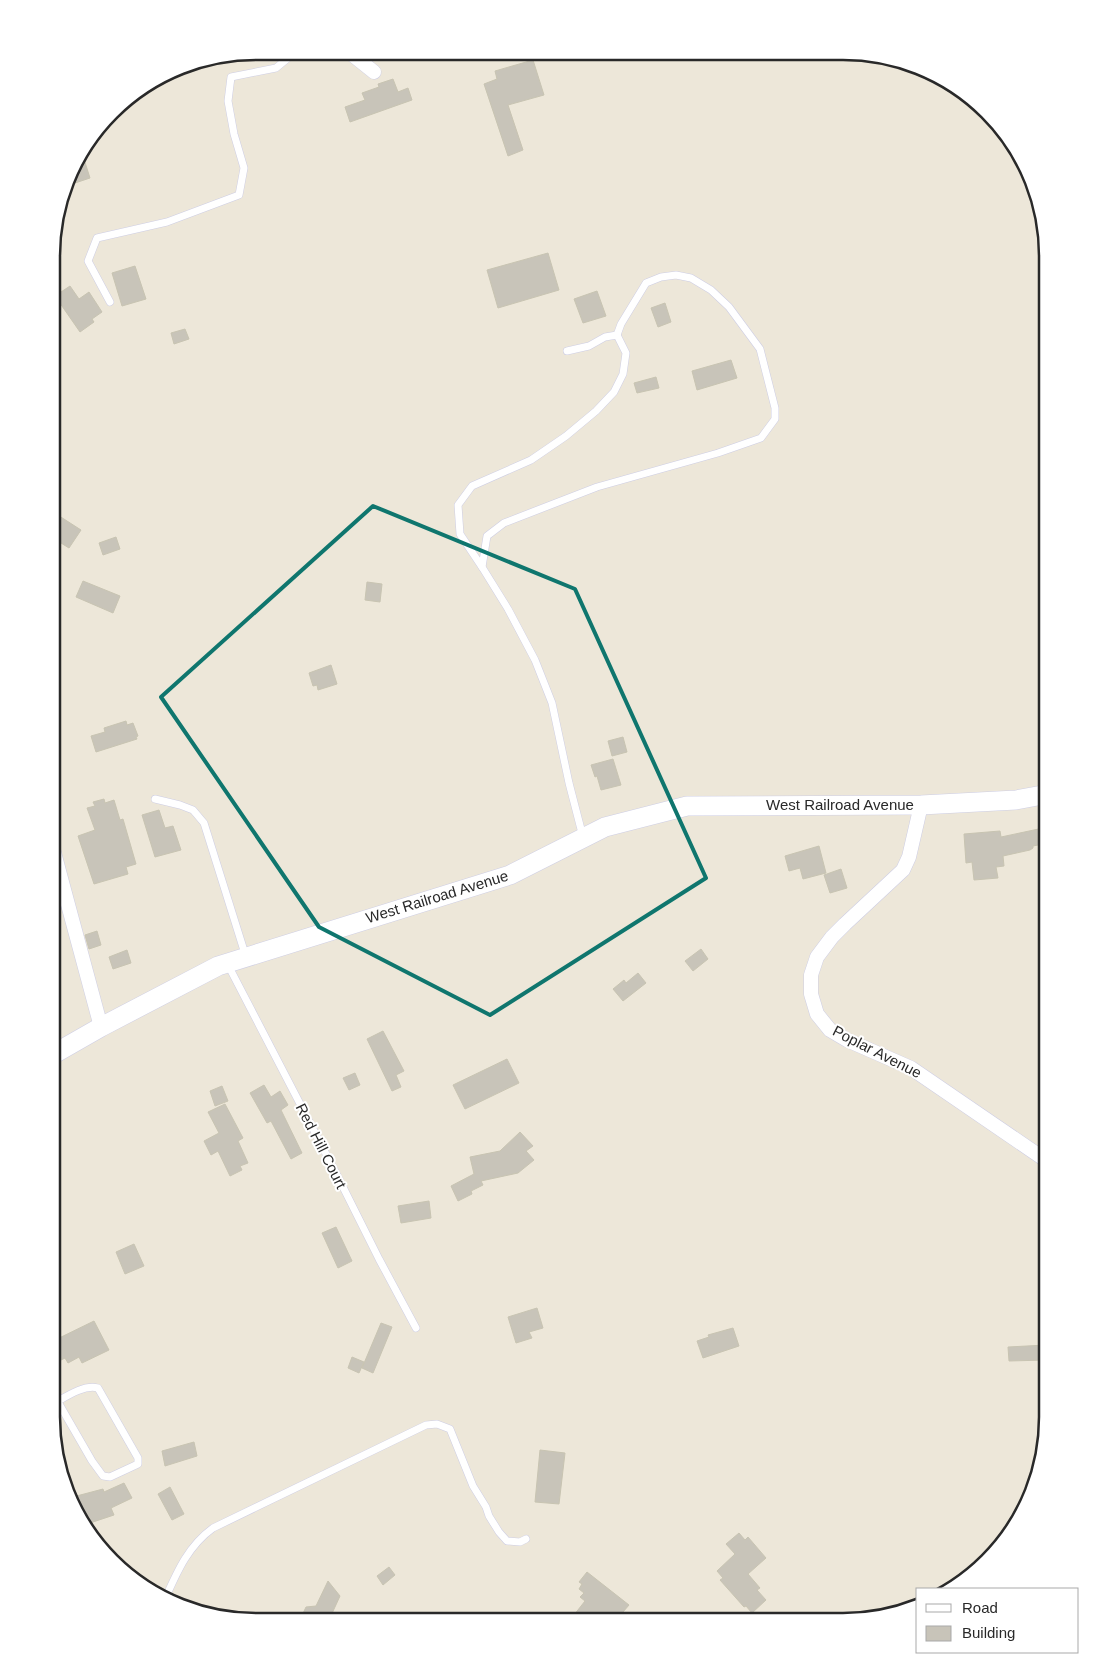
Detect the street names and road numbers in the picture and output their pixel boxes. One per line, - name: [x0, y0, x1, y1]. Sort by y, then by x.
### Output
- street label: West Railroad Avenue: [766, 796, 914, 813]
- street label: West Railroad Avenue: [364, 867, 510, 926]
- street label: Poplar Avenue: [830, 1022, 924, 1081]
- street label: Red Hill Court: [293, 1100, 351, 1192]

